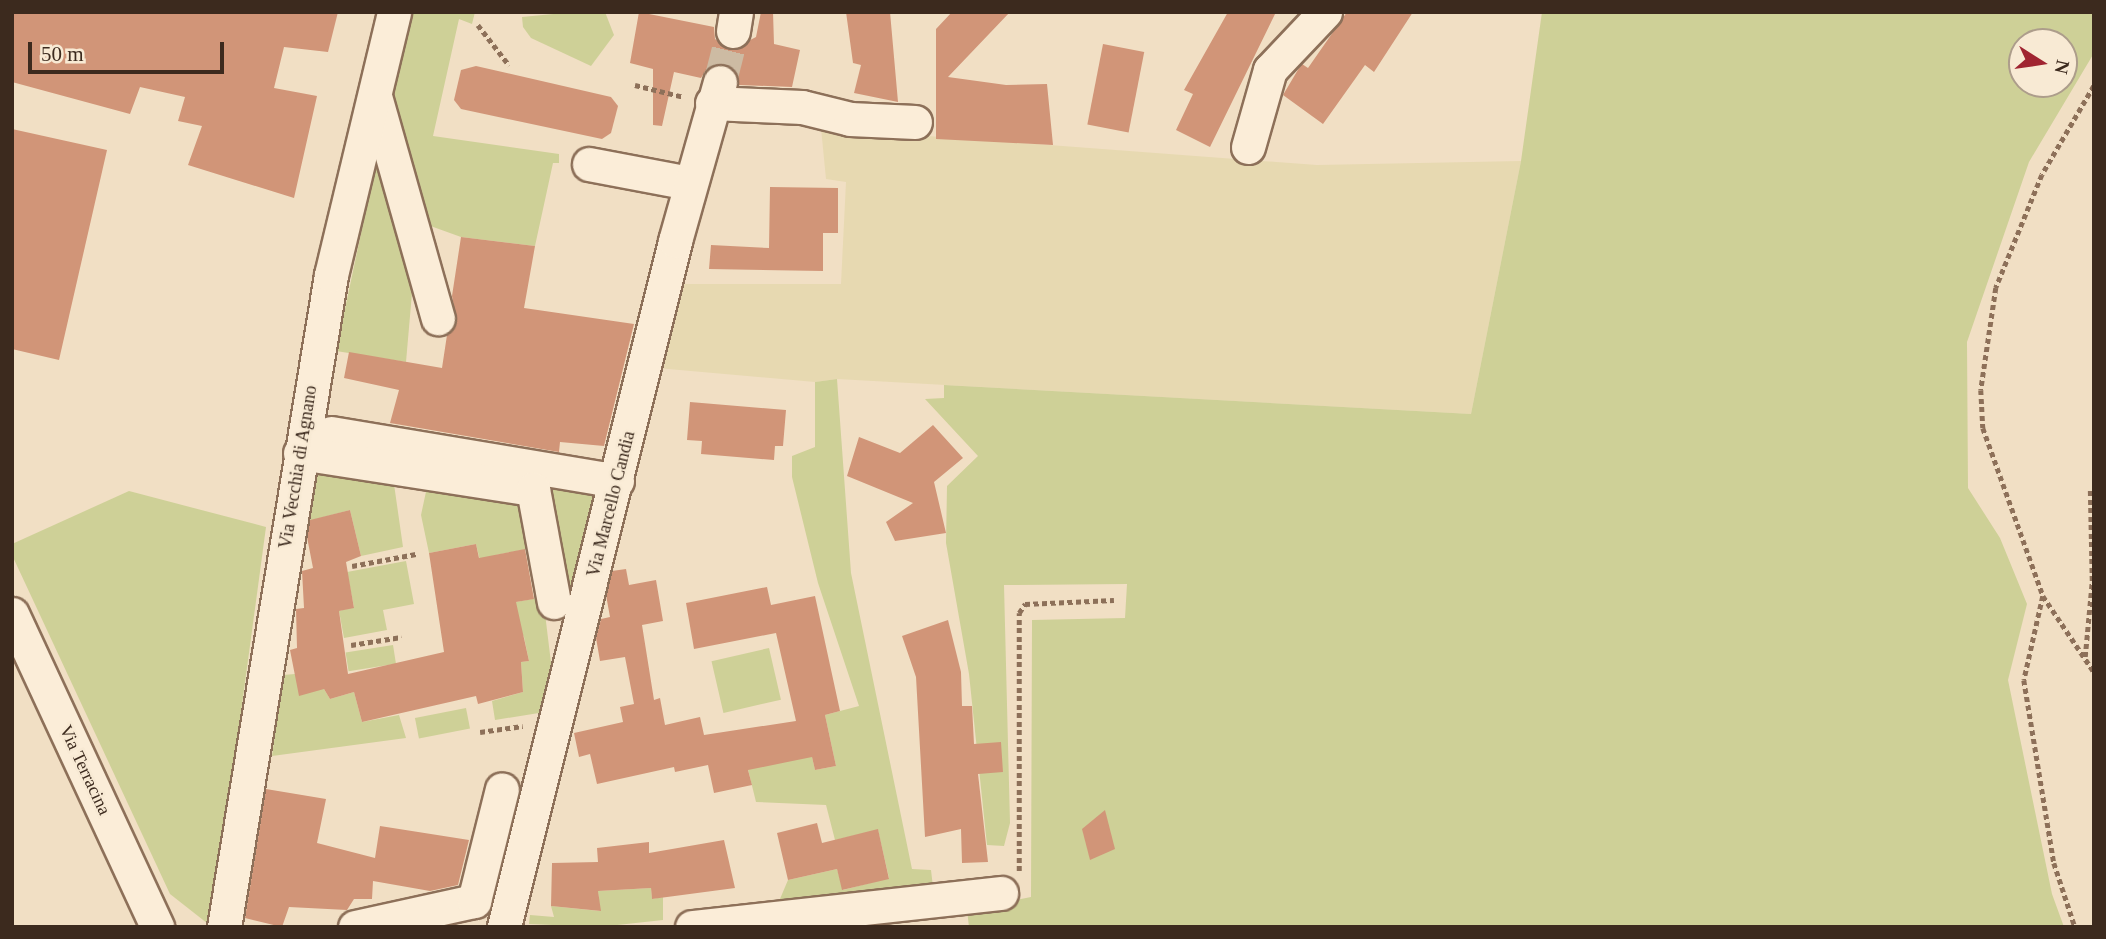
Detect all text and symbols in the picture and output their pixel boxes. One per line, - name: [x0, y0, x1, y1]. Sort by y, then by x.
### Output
- scale bar: [32, 28, 228, 72]
- north arrow: [2008, 28, 2078, 98]
- text: 50 m: [41, 42, 84, 66]
- text: N: [2050, 58, 2074, 76]
- street label: Via Vecchia di Agnano: [274, 383, 322, 551]
- street label: Via Marcello Candia: [582, 429, 640, 579]
- street label: Via Terracina: [55, 721, 115, 819]

